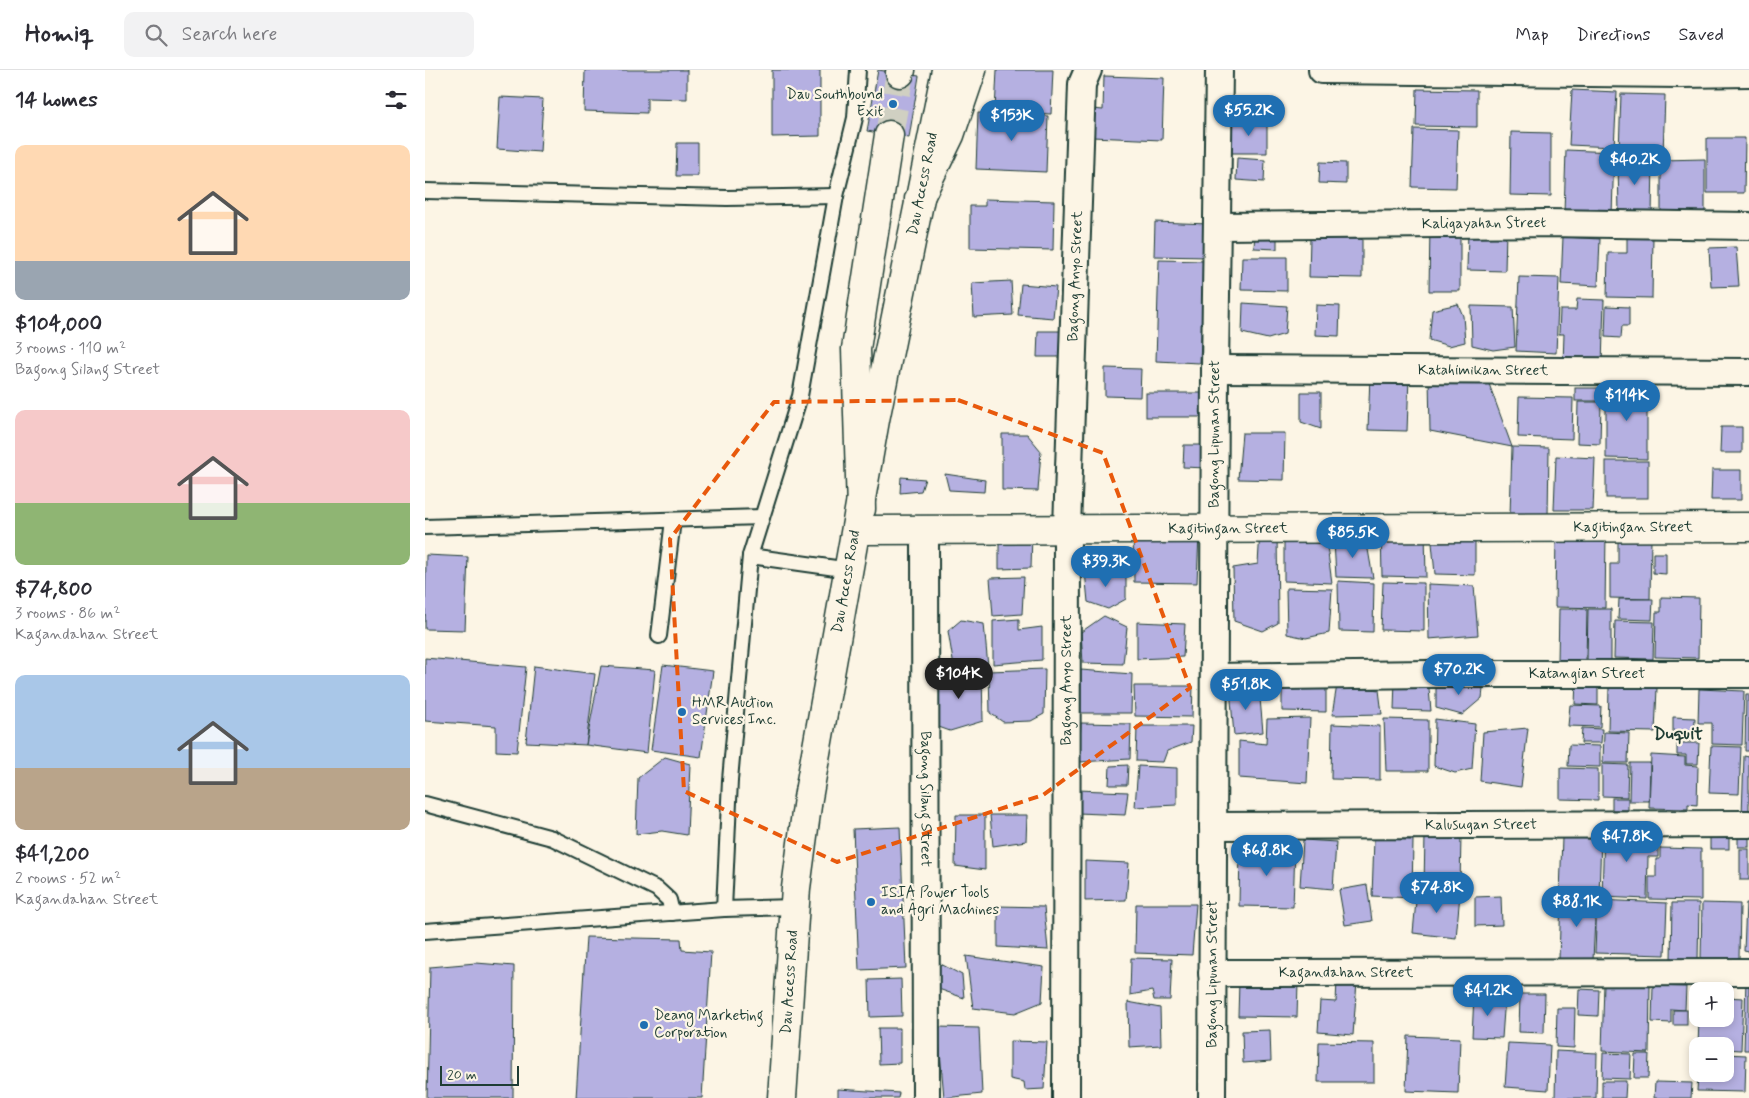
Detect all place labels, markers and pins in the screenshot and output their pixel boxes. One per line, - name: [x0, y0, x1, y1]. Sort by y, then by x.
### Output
- place label: Dau Southbound Exit: [787, 85, 883, 122]
- pin: $55.2K: [1208, 94, 1290, 137]
- marker: Dau Southbound Exit: [887, 98, 899, 110]
- pin: $153K: [977, 100, 1047, 142]
- pin: $40.2K: [1594, 144, 1676, 186]
- pin: $114K: [1592, 380, 1662, 422]
- pin: $85.5K: [1312, 516, 1394, 559]
- pin: $39.3K: [1065, 546, 1147, 588]
- pin: $70.2K: [1418, 654, 1500, 696]
- pin: $104K: [924, 658, 994, 700]
- pin: $51.8K: [1205, 668, 1287, 711]
- place label: HMR Auction Services Inc.: [692, 693, 776, 730]
- marker: HMR Auction Services Inc.: [676, 706, 688, 718]
- pin: $47.8K: [1586, 820, 1668, 863]
- pin: $68.8K: [1226, 834, 1308, 877]
- pin: $74.8K: [1396, 872, 1478, 914]
- place label: ISIA Power Tools and Agri Machines: [881, 883, 1000, 921]
- pin: $88.1K: [1536, 886, 1618, 928]
- marker: ISIA Power Tools and Agri Machines: [865, 896, 877, 908]
- pin: $41.2K: [1447, 974, 1529, 1017]
- place label: Deang Marketing Corporation: [654, 1006, 764, 1043]
- marker: Deang Marketing Corporation: [638, 1019, 650, 1031]

